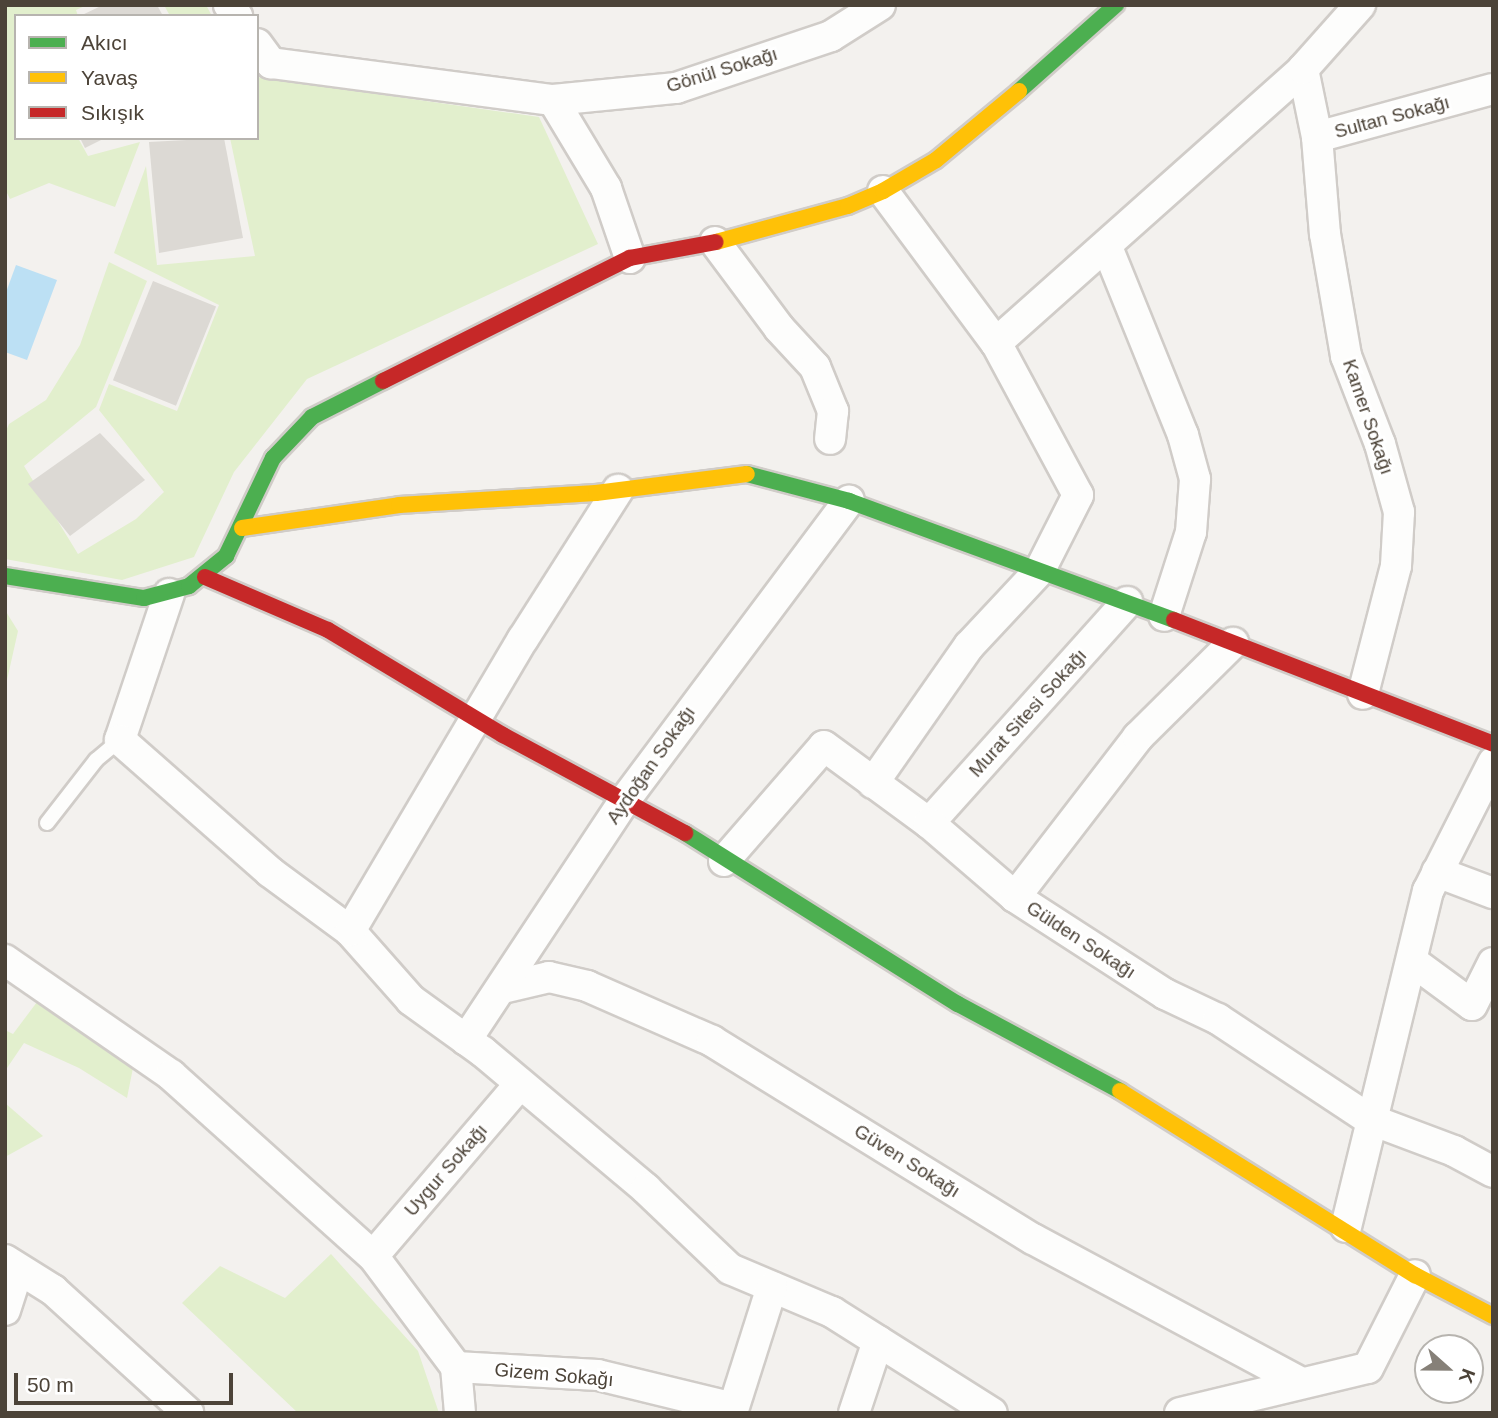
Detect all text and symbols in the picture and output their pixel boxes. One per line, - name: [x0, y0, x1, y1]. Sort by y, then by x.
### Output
- legend: [14, 14, 259, 140]
- text: Akıcı: [81, 31, 128, 54]
- street label: Gönül Sokağı: [664, 42, 780, 98]
- text: Yavaş: [81, 66, 138, 89]
- street label: Sultan Sokağı: [1332, 91, 1452, 143]
- text: Sıkışık: [81, 101, 144, 124]
- street label: Kamer Sokağı: [1338, 356, 1398, 478]
- street label: Murat Sitesi Sokağı: [964, 644, 1092, 782]
- street label: Aydoğan Sokağı: [602, 701, 700, 829]
- street label: Gülden Sokağı: [1022, 896, 1140, 984]
- street label: Uygur Sokağı: [400, 1119, 492, 1221]
- street label: Güven Sokağı: [850, 1119, 964, 1203]
- north arrow: [1414, 1334, 1484, 1404]
- scale bar: [18, 1358, 236, 1402]
- street label: Gizem Sokağı: [494, 1358, 614, 1392]
- text: K: [1455, 1366, 1479, 1386]
- text: 50 m: [27, 1373, 74, 1396]

